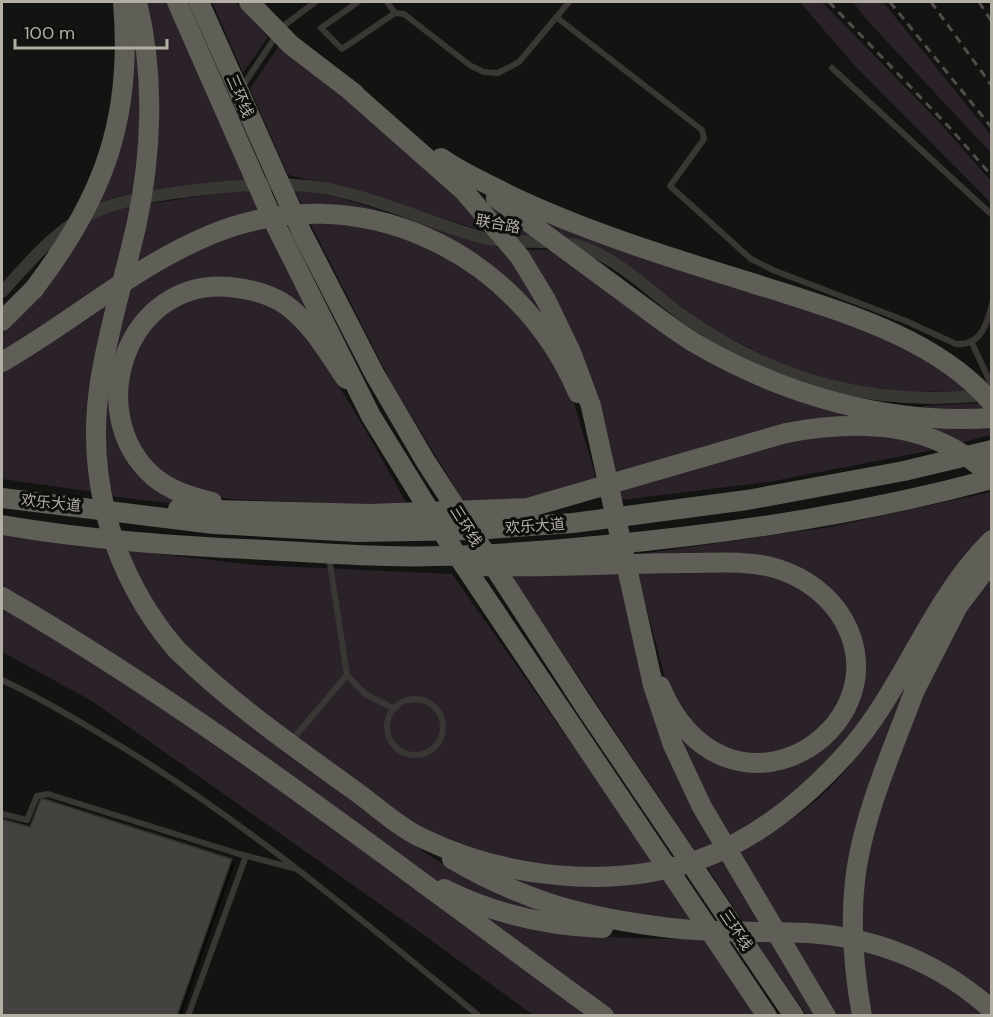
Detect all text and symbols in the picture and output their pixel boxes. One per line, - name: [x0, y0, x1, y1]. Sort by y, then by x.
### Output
- scale bar: [15, 12, 166, 50]
- text: 100 m: [24, 21, 75, 45]
- street label: 三环线: [222, 71, 258, 121]
- street label: 联合路: [474, 210, 522, 238]
- street label: 欢乐大道: [20, 490, 82, 516]
- street label: 三环线: [446, 502, 486, 550]
- street label: 欢乐大道: [504, 514, 566, 538]
- street label: 三环线: [715, 906, 757, 954]

